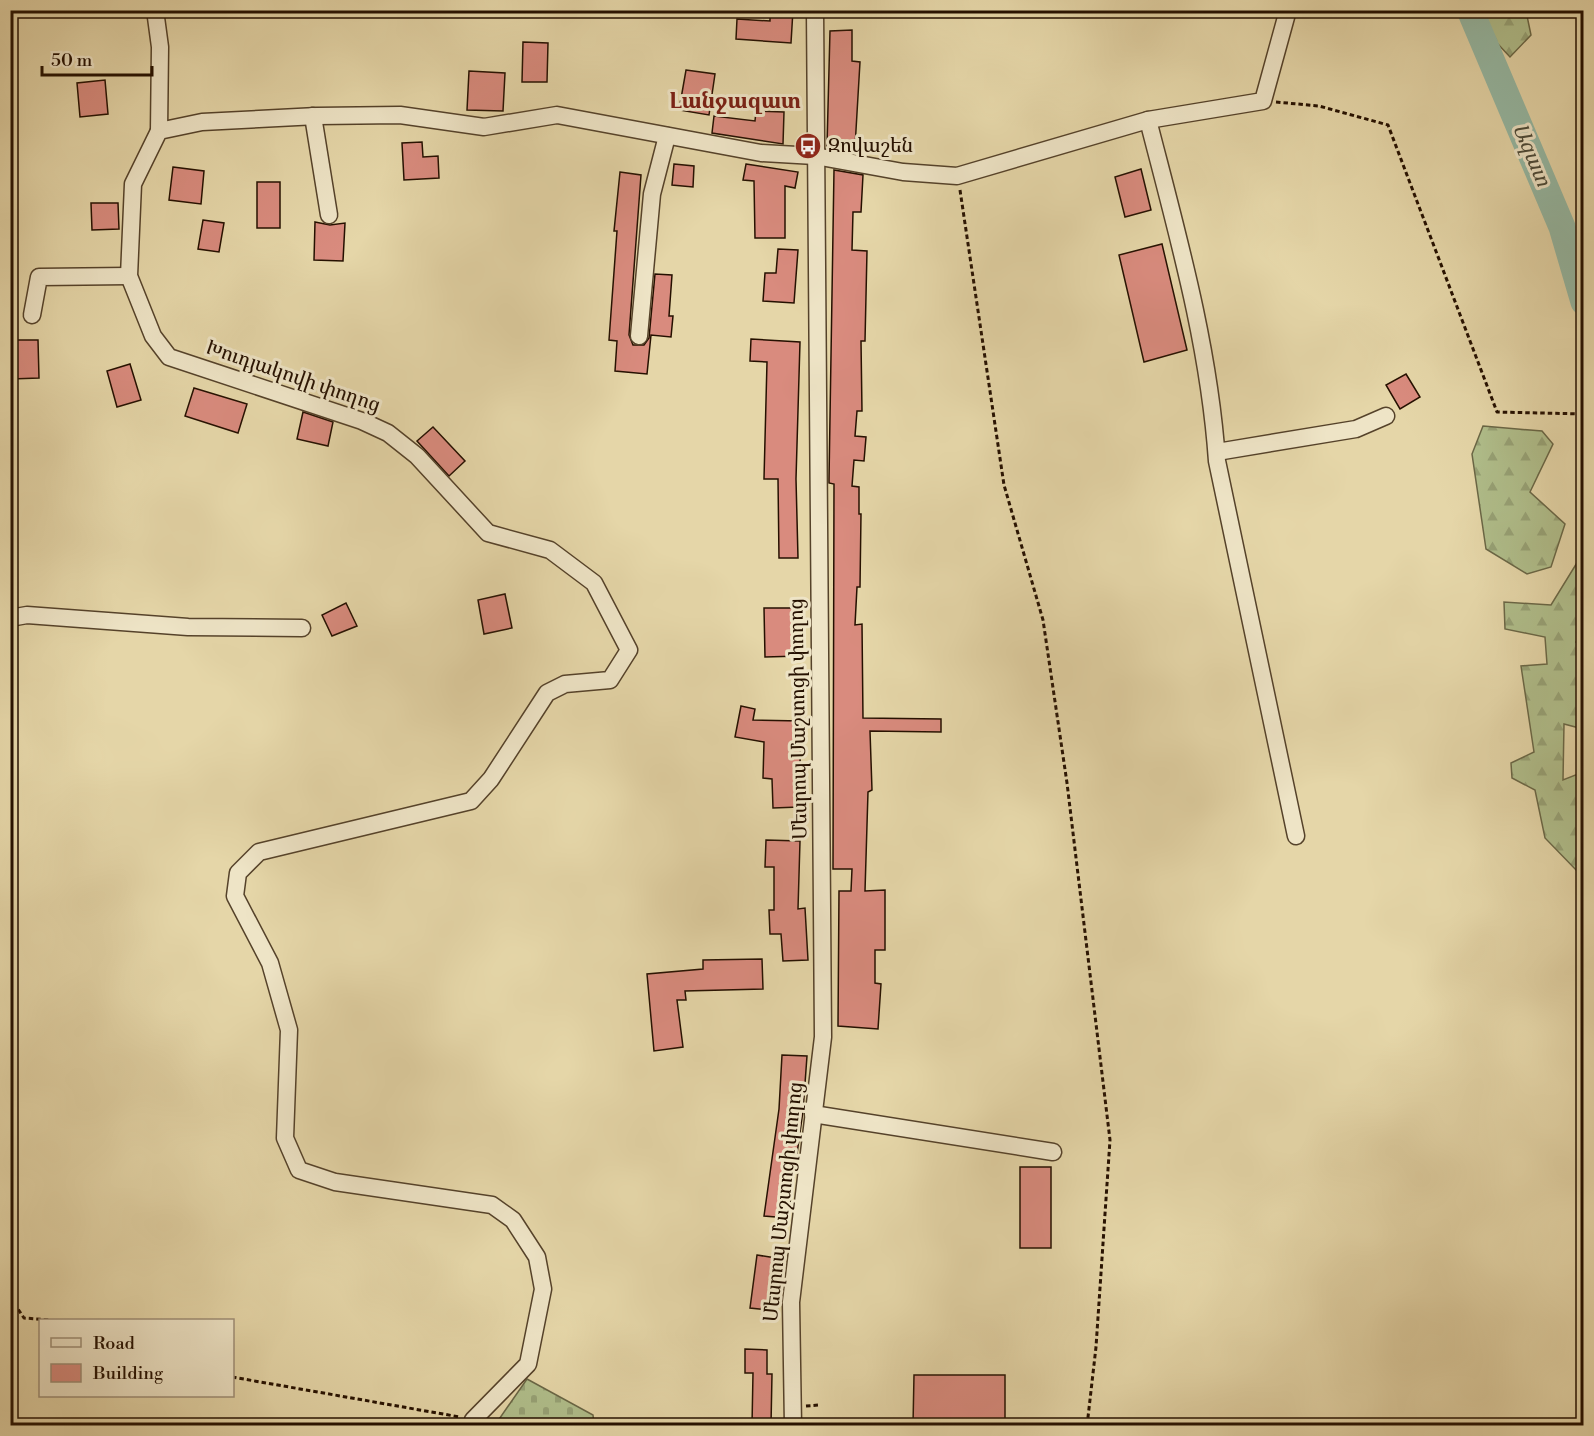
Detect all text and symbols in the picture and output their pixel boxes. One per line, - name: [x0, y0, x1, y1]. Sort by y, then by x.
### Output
- scale bar: [42, 39, 152, 77]
- text: 50 m: [51, 49, 93, 72]
- district label: Լանջազատ: [669, 88, 801, 115]
- water label: Ազատ: [1506, 120, 1556, 191]
- bus stop icon: Զովաշեն: [793, 131, 823, 161]
- place label: Զովաշեն: [828, 134, 913, 159]
- street label: Խուդյակովի փողոց: [202, 335, 384, 419]
- street label: Մեսրոպ Մաշտոցի փողոց: [784, 598, 814, 840]
- street label: Մեսրոպ Մաշտոցի փողոց: [759, 1081, 809, 1323]
- legend: [39, 1319, 234, 1397]
- text: Road: [93, 1332, 136, 1355]
- text: Building: [92, 1362, 164, 1385]

